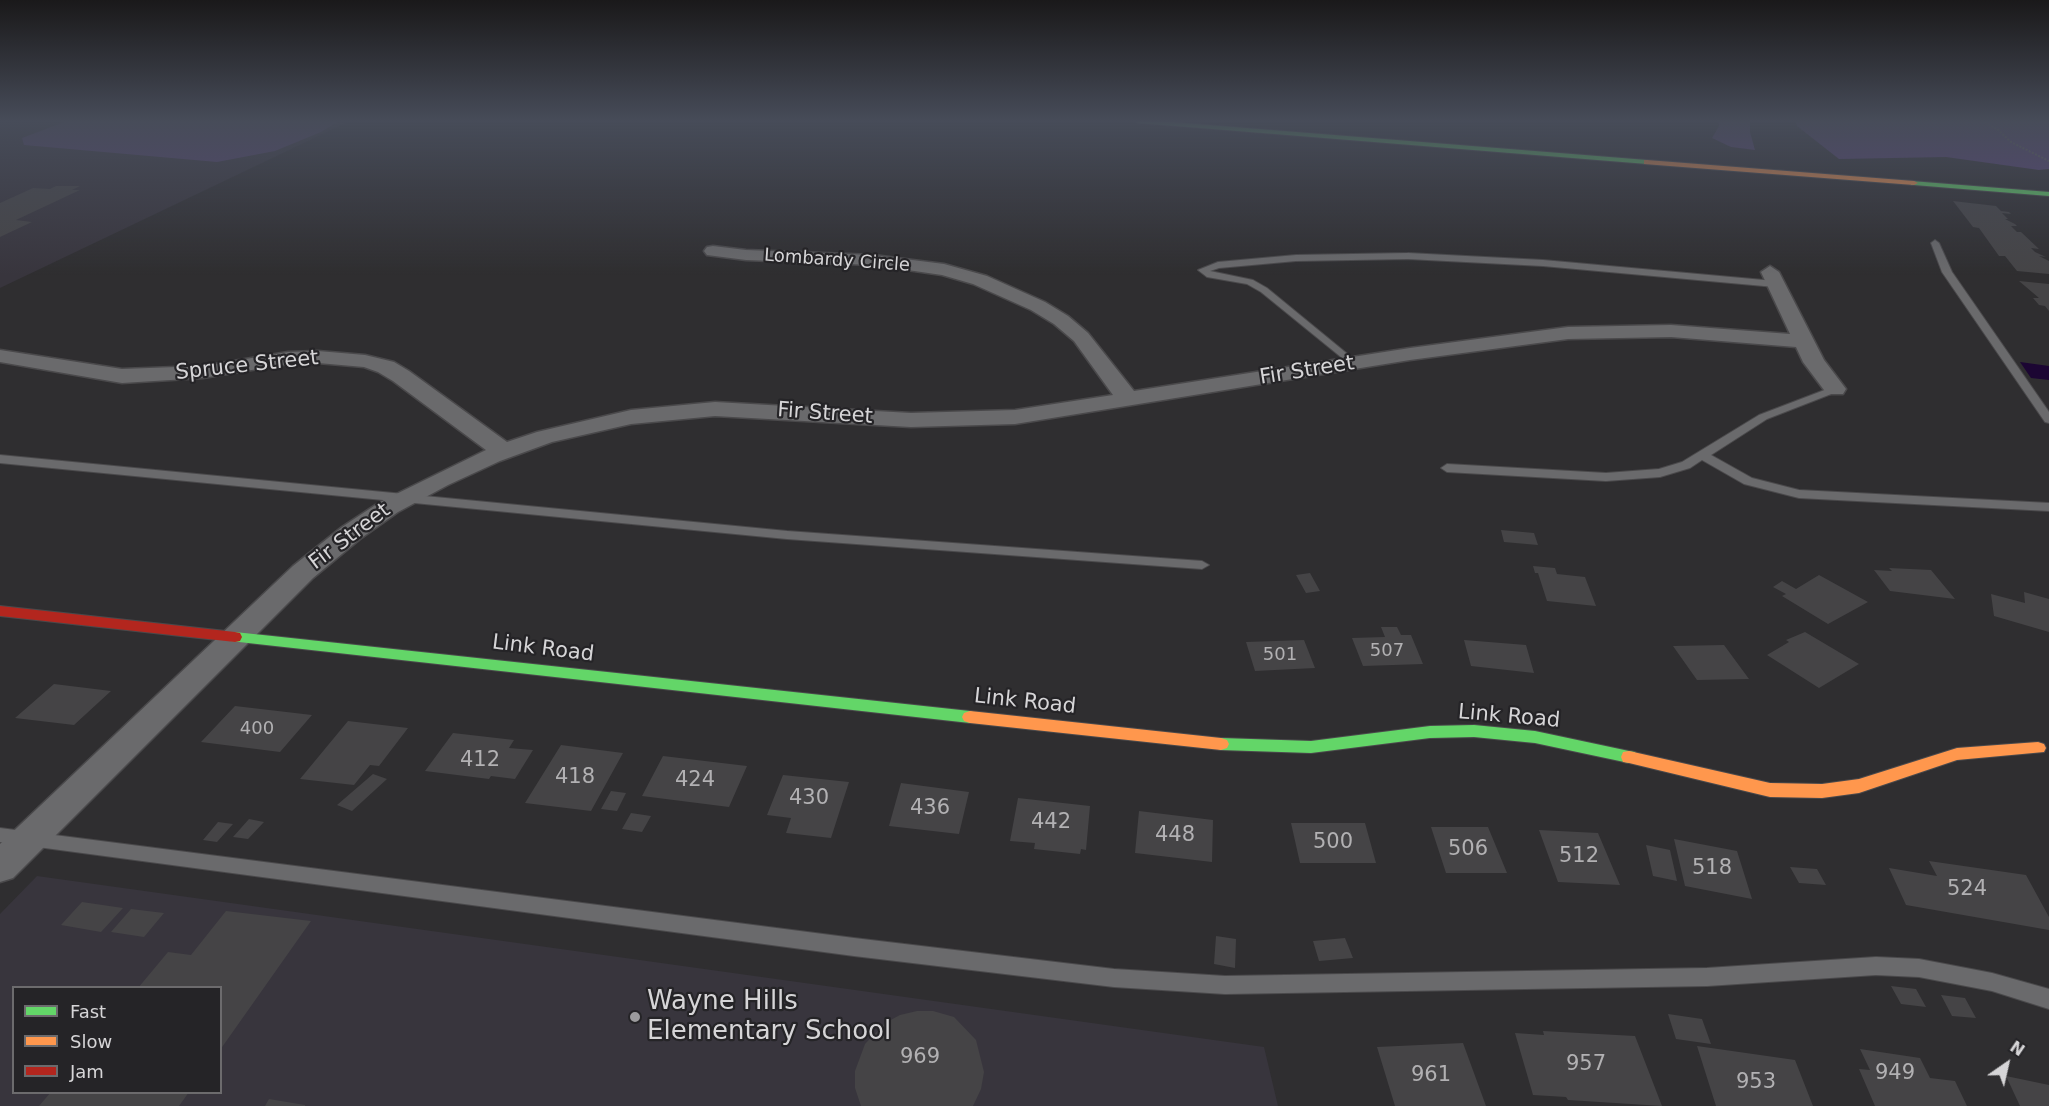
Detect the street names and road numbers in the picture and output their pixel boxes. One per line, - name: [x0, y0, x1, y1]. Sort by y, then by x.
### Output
- street label: Lombardy Circle: [763, 245, 911, 277]
- street label: Spruce Street: [174, 346, 320, 386]
- street label: Fir Street: [1258, 351, 1356, 391]
- street label: Fir Street: [776, 398, 874, 430]
- street label: Fir Street: [304, 498, 396, 576]
- street label: Link Road: [491, 630, 595, 668]
- street label: Link Road: [973, 684, 1077, 720]
- street label: Link Road: [1457, 700, 1561, 734]

